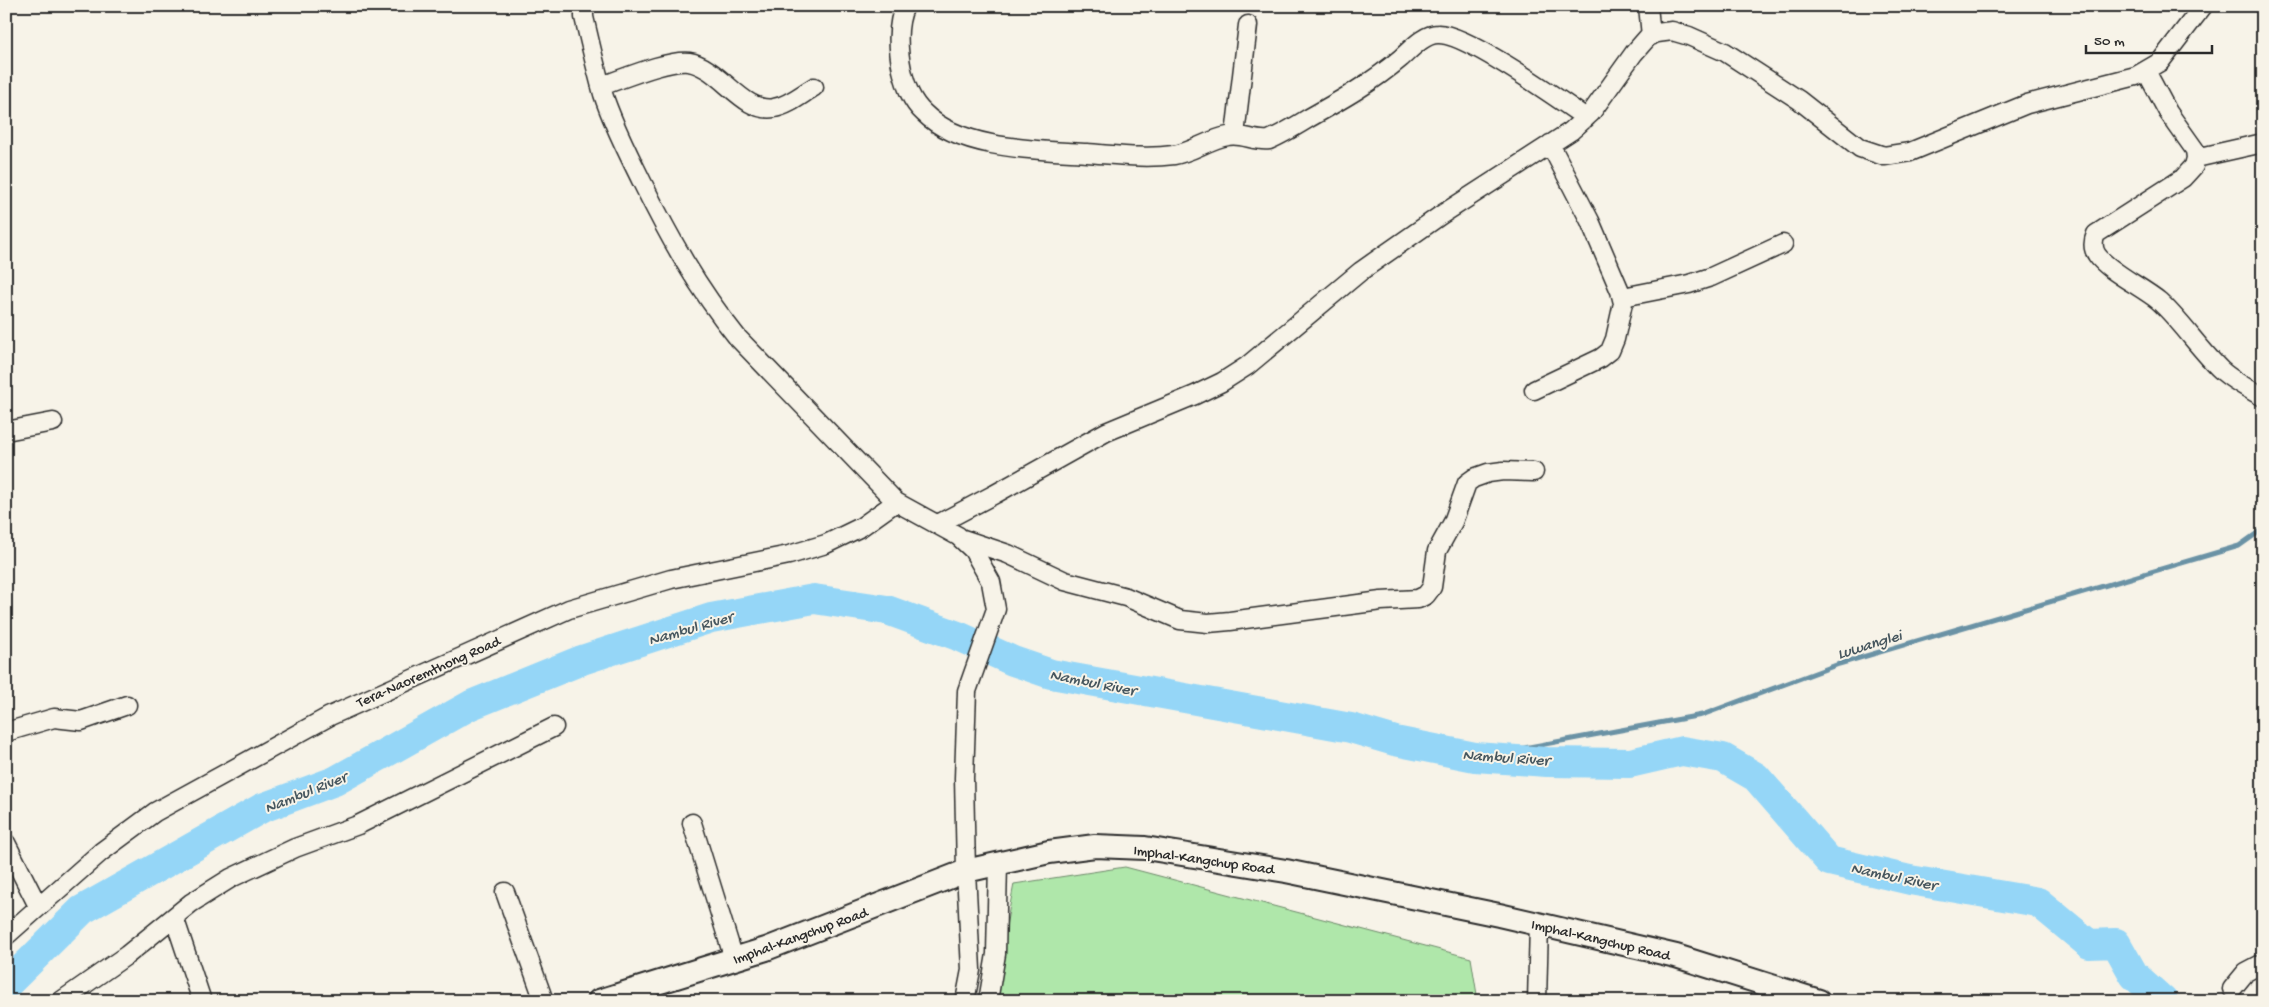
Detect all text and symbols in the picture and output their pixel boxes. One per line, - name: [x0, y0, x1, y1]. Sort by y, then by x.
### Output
- scale bar: [2086, 22, 2213, 54]
- text: 50 m: [2094, 33, 2125, 51]
- water label: Nambul River: [647, 608, 738, 651]
- water label: Luwanglei: [1835, 627, 1906, 665]
- street label: Tera-Naoremthong Road: [353, 633, 505, 713]
- water label: Nambul River: [1048, 667, 1140, 703]
- water label: Nambul River: [1462, 747, 1553, 772]
- water label: Nambul River: [263, 768, 353, 819]
- street label: Imphal-Kangchup Road: [1132, 842, 1277, 880]
- water label: Nambul River: [1849, 860, 1941, 897]
- street label: Imphal-Kangchup Road: [731, 904, 872, 970]
- street label: Imphal-Kangchup Road: [1529, 916, 1673, 966]

